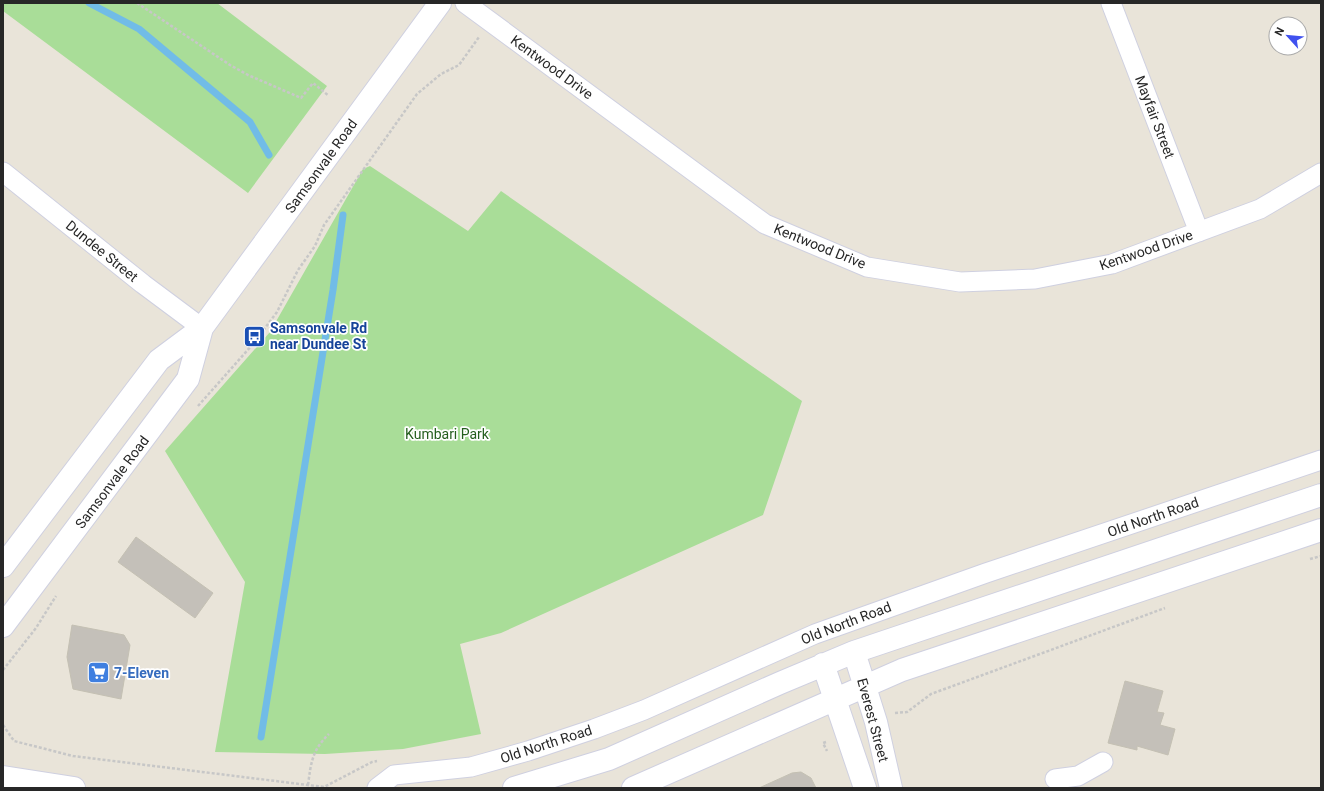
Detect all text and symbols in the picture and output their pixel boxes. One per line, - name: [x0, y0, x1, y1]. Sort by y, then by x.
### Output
- north arrow: [1268, 16, 1308, 56]
- text: N: [1272, 25, 1287, 38]
- street label: Kentwood Drive: [508, 32, 596, 102]
- street label: Mayfair Street: [1132, 73, 1178, 161]
- street label: Samsonvale Road: [282, 116, 360, 216]
- street label: Dundee Street: [63, 217, 141, 285]
- street label: Kentwood Drive: [772, 220, 868, 272]
- street label: Kentwood Drive: [1097, 227, 1195, 273]
- place label: Samsonvale Rd near Dundee St: [270, 320, 367, 352]
- bus stop icon: Samsonvale Rd near Dundee St: [242, 323, 268, 349]
- park label: Kumbari Park: [405, 426, 490, 442]
- street label: Samsonvale Road: [72, 433, 152, 531]
- street label: Old North Road: [1105, 494, 1201, 540]
- street label: Old North Road: [799, 598, 893, 648]
- supermarket icon: 7-Eleven: [85, 660, 111, 686]
- place label: 7-Eleven: [114, 665, 169, 681]
- street label: Everest Street: [854, 676, 892, 764]
- street label: Old North Road: [498, 722, 594, 766]

